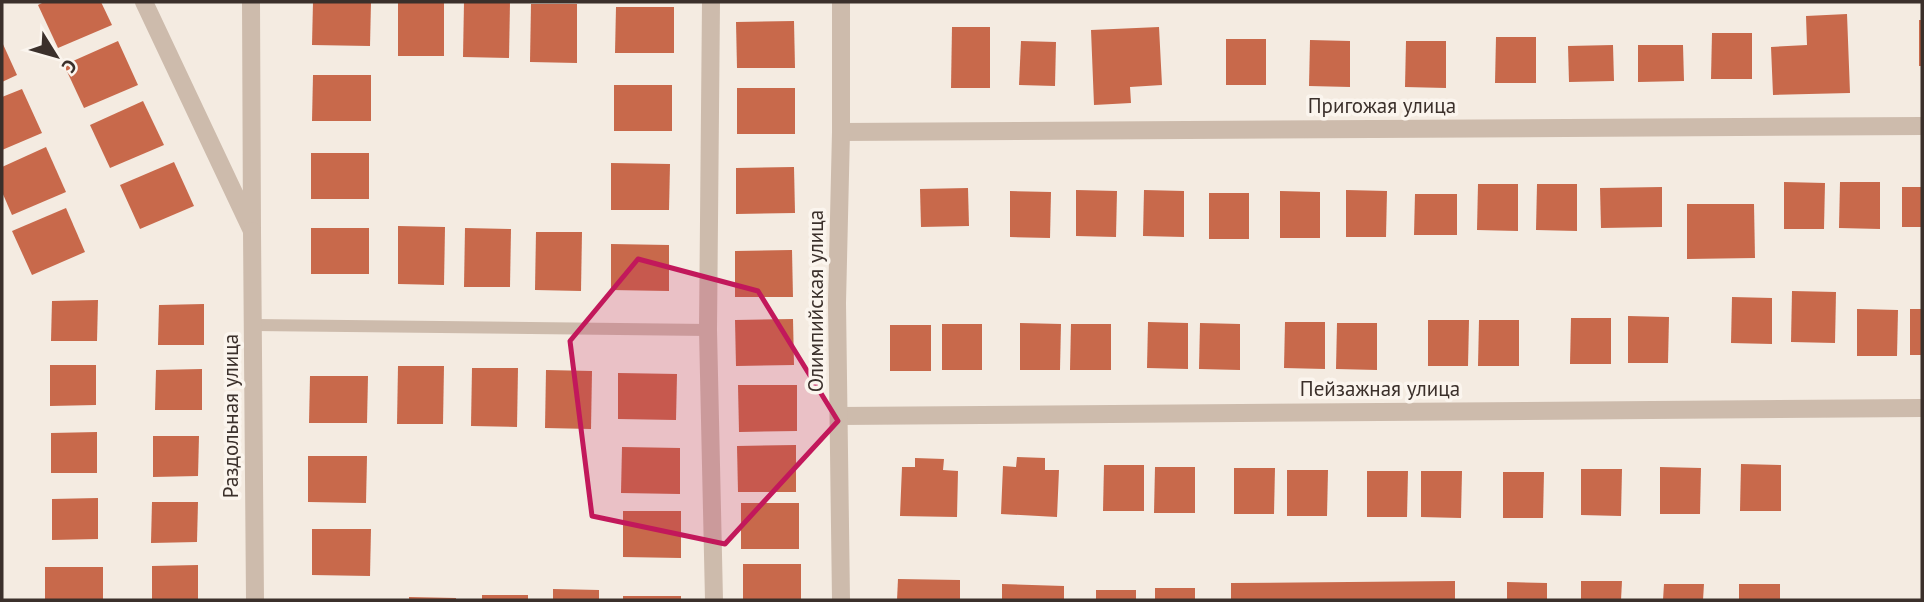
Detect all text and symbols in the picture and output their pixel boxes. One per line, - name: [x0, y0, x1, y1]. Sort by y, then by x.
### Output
- north arrow: [21, 21, 91, 91]
- text: С: [57, 55, 82, 78]
- street label: Пригожая улица: [1308, 92, 1456, 119]
- street label: Олимпийская улица: [802, 210, 829, 392]
- street label: Раздольная улица: [217, 334, 244, 498]
- street label: Пейзажная улица: [1300, 375, 1460, 402]

